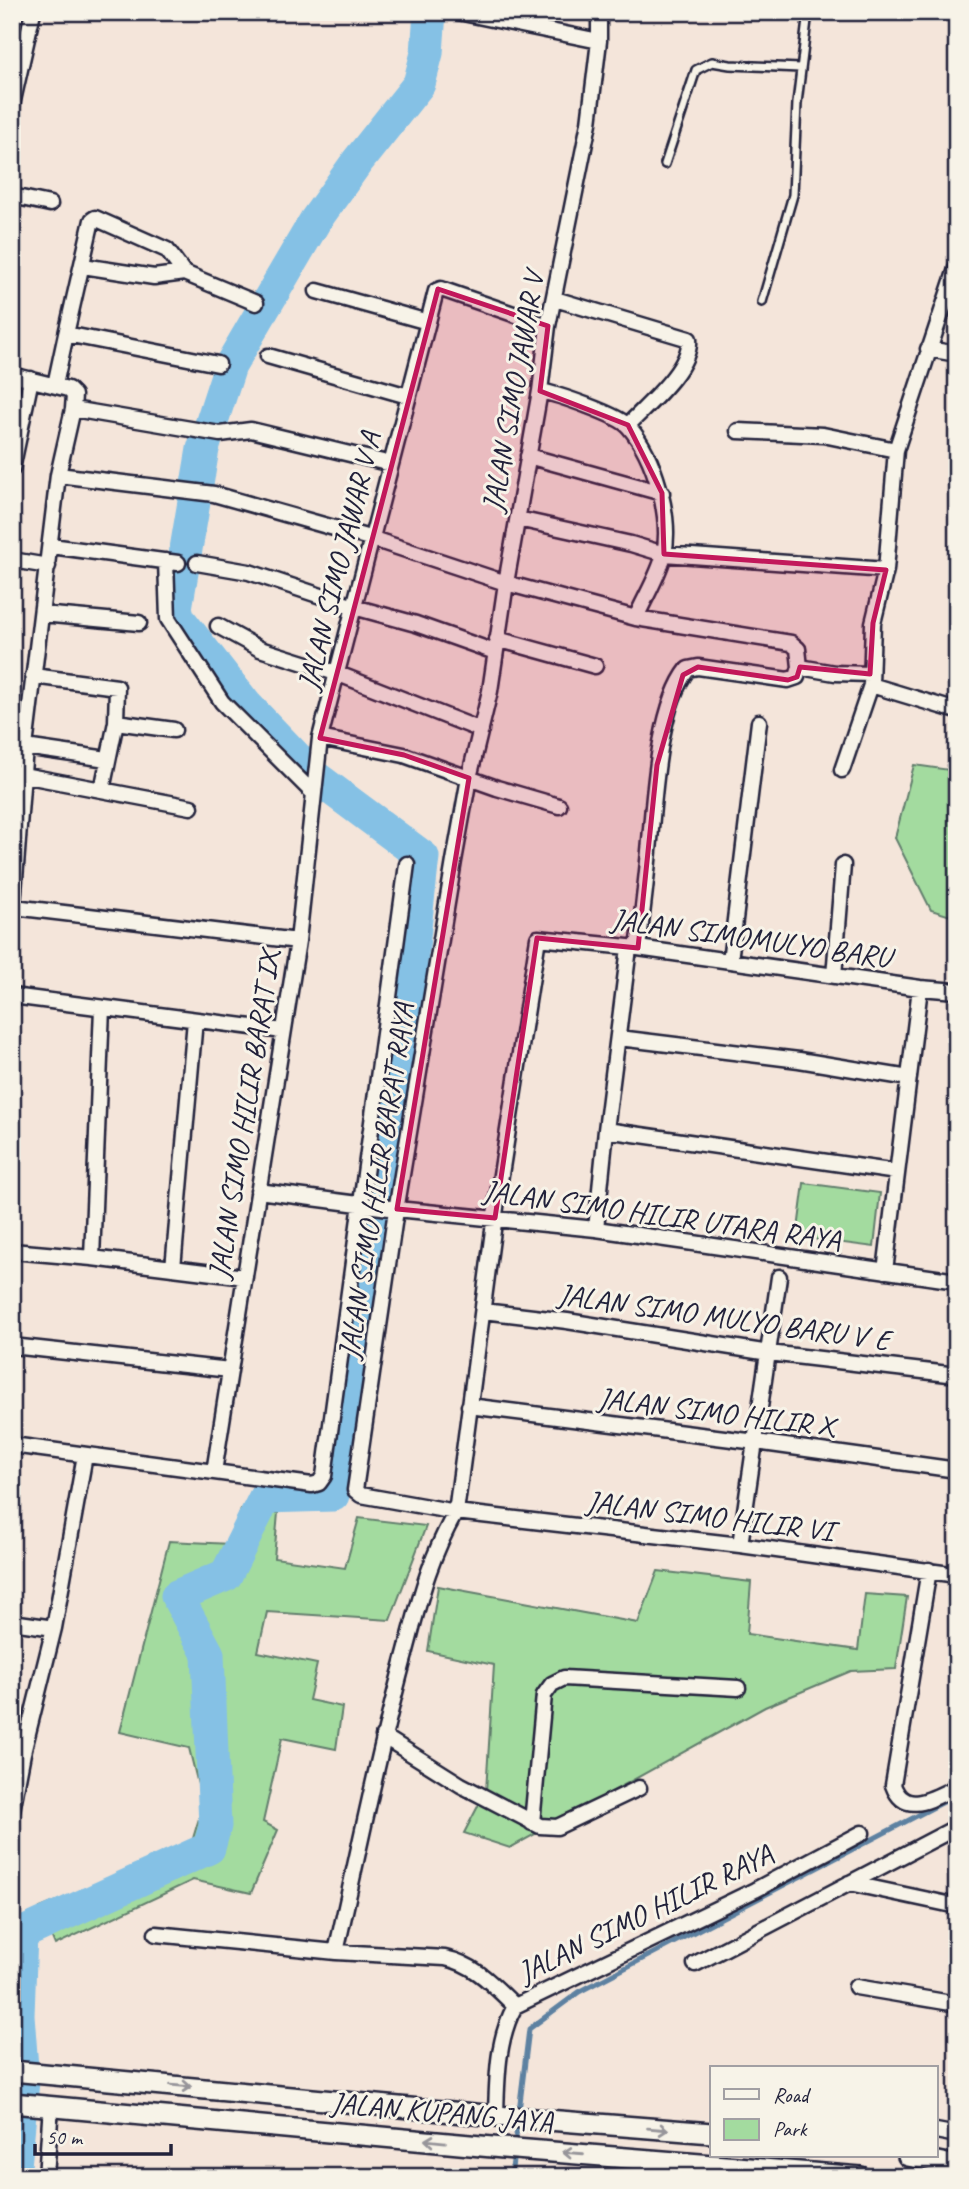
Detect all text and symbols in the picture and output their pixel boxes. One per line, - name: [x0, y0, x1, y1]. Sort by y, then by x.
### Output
- street label: JALAN SIMO JAWAR V: [473, 264, 554, 517]
- street label: JALAN SIMO JAWAR V A: [288, 426, 390, 696]
- street label: JALAN SIMOMULYO BARU: [607, 899, 898, 977]
- street label: JALAN SIMO HILIR BARAT IX: [199, 944, 289, 1283]
- street label: JALAN SIMO HILIR BARAT RAYA: [329, 999, 423, 1363]
- street label: JALAN SIMO HILIR UTARA RAYA: [479, 1171, 844, 1259]
- street label: JALAN SIMO MULYO BARU V E: [554, 1275, 896, 1360]
- street label: JALAN SIMO HILIR X: [594, 1378, 840, 1446]
- street label: JALAN SIMO HILIR VI: [582, 1482, 843, 1551]
- street label: JALAN SIMO HILIR RAYA: [510, 1834, 779, 1992]
- legend: [710, 2066, 937, 2158]
- one-way arrow: [169, 2080, 192, 2093]
- text: Road: [773, 2082, 812, 2108]
- street label: JALAN KUPANG JAYA: [327, 2083, 556, 2141]
- scale bar: [35, 2112, 172, 2156]
- text: Park: [773, 2116, 808, 2142]
- one-way arrow: [646, 2123, 669, 2136]
- text: 50 m: [46, 2124, 84, 2150]
- one-way arrow: [424, 2135, 447, 2148]
- one-way arrow: [562, 2146, 585, 2159]

